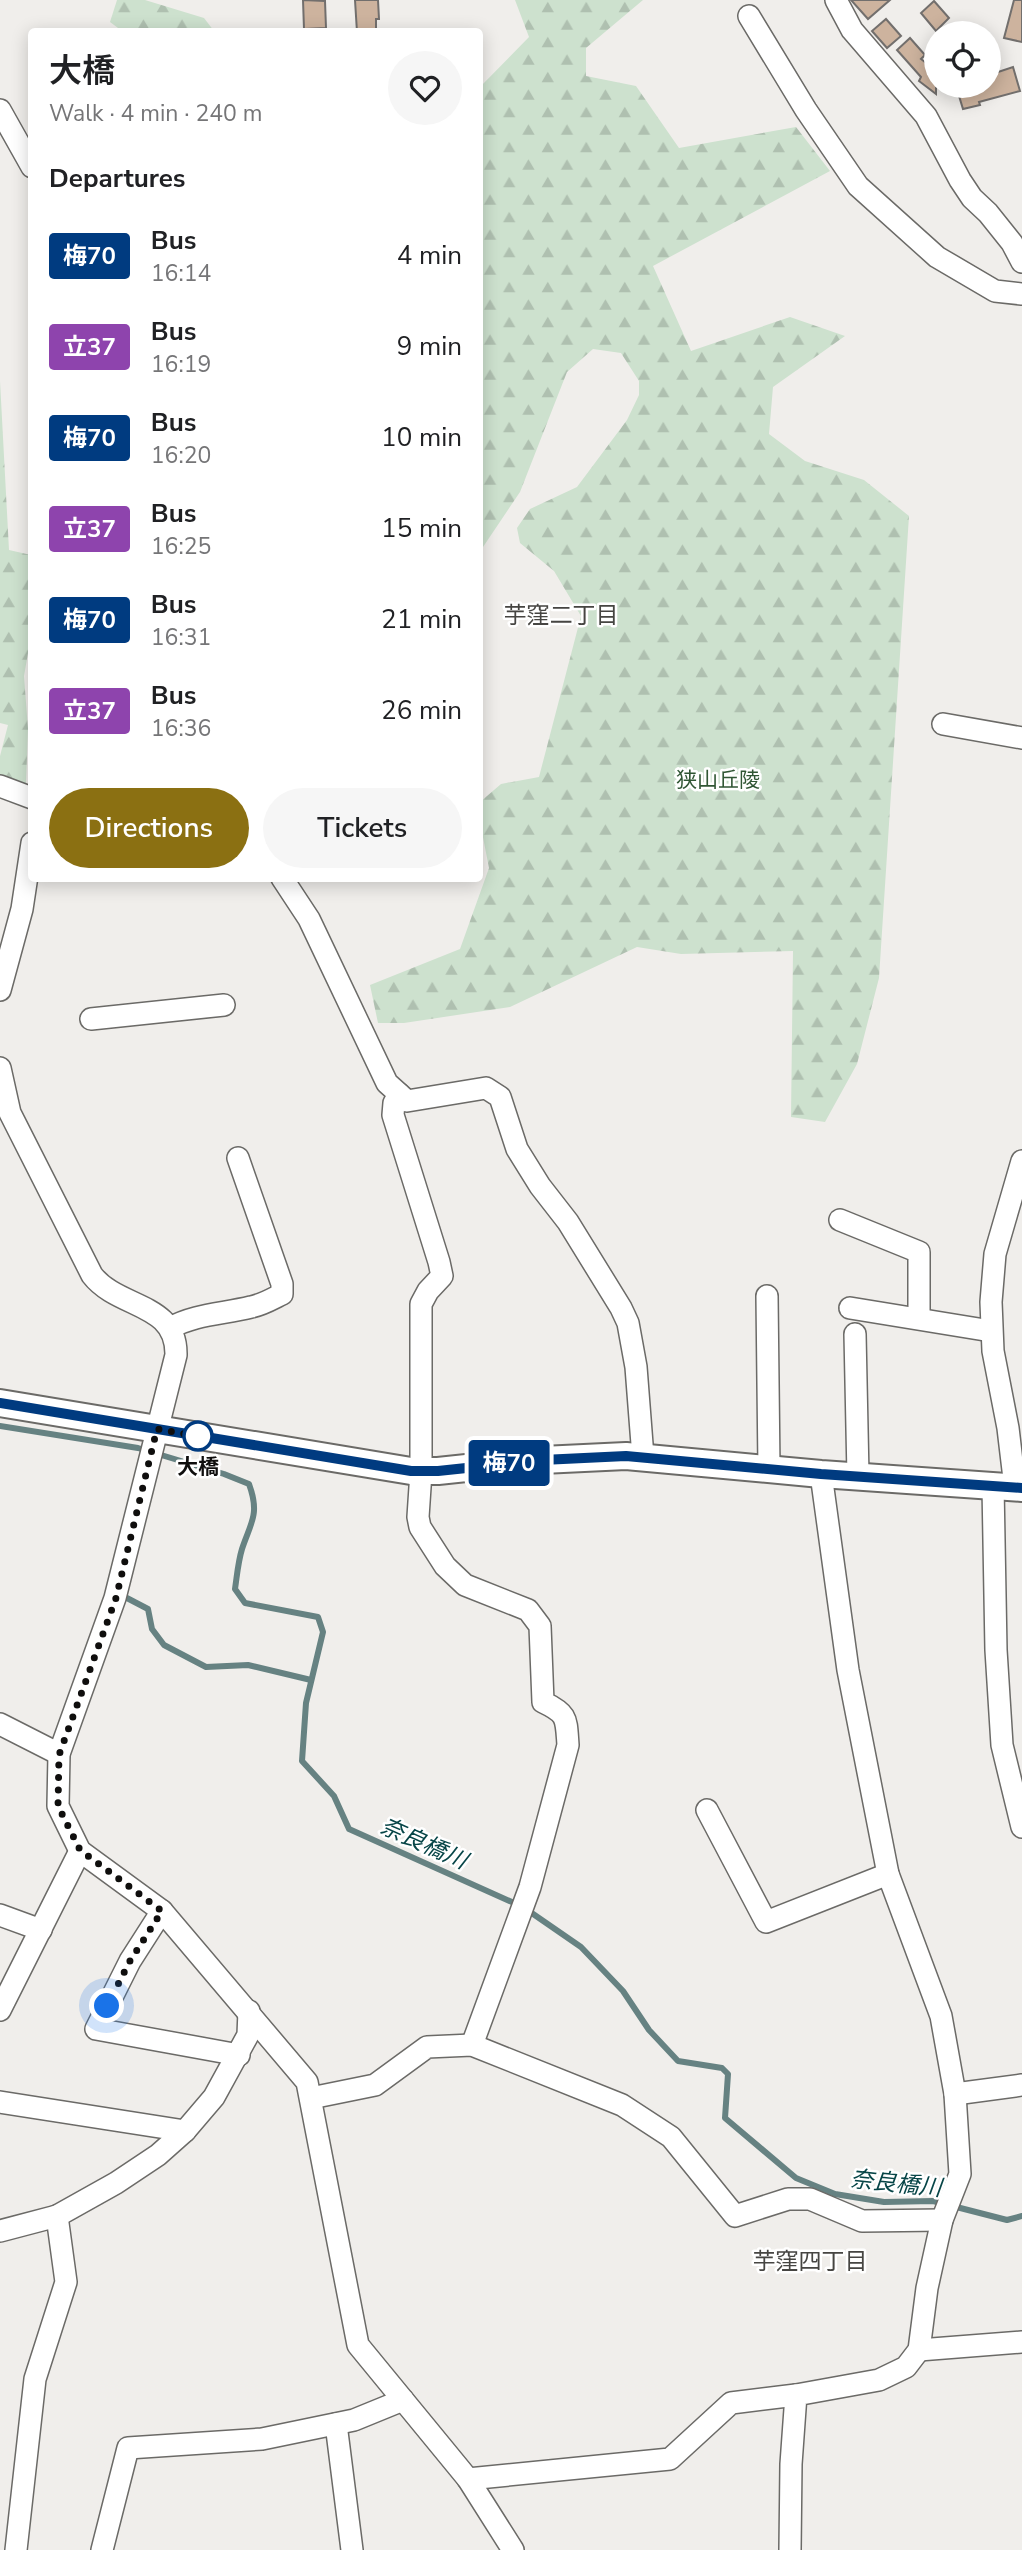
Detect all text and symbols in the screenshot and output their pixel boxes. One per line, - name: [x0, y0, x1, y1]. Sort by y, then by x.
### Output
- map controls: [924, 21, 1001, 98]
- button: locate: [924, 21, 1001, 98]
- text: 大橋: [49, 49, 115, 94]
- button: heart: [388, 51, 462, 125]
- text: Walk · 4 min · 240 m: [49, 98, 262, 129]
- text: Departures: [49, 161, 185, 196]
- text: Bus: [151, 223, 196, 258]
- text: 4 min: [397, 238, 462, 273]
- text: 梅70: [63, 240, 116, 272]
- text: 16:14: [151, 258, 211, 289]
- text: Bus: [151, 314, 196, 349]
- text: 9 min: [397, 329, 462, 364]
- text: 立37: [63, 331, 116, 363]
- text: 16:19: [151, 349, 211, 380]
- text: Bus: [151, 405, 196, 440]
- text: 10 min: [381, 420, 462, 455]
- text: 梅70: [63, 422, 116, 454]
- text: 16:20: [151, 440, 211, 471]
- text: Bus: [151, 496, 196, 531]
- text: 15 min: [381, 511, 462, 546]
- text: 立37: [63, 513, 116, 545]
- text: 16:25: [151, 531, 211, 562]
- text: Bus: [151, 587, 196, 622]
- district label: 芋窪二丁目: [504, 600, 619, 631]
- text: 21 min: [381, 602, 462, 637]
- text: 梅70: [63, 604, 116, 636]
- text: 16:31: [151, 622, 211, 653]
- text: Bus: [151, 678, 196, 713]
- text: 26 min: [381, 693, 462, 728]
- text: 立37: [63, 695, 116, 727]
- text: 16:36: [151, 713, 211, 744]
- park label: 狭山丘陵: [676, 766, 760, 794]
- button: Directions: [49, 788, 249, 868]
- button: Tickets: [263, 788, 462, 868]
- marker: 大橋: [183, 1421, 213, 1451]
- line badge: 梅70: [469, 1440, 549, 1486]
- text: 梅70: [483, 1447, 535, 1479]
- place label: 大橋: [177, 1453, 219, 1481]
- water label: 奈良橋川: [375, 1811, 475, 1878]
- your location: [89, 1988, 124, 2023]
- water label: 奈良橋川: [849, 2163, 946, 2204]
- district label: 芋窪四丁目: [753, 2246, 868, 2277]

